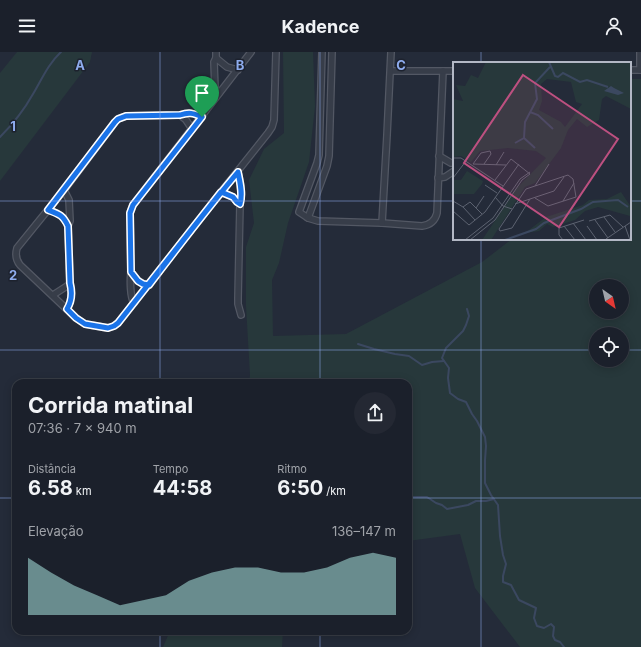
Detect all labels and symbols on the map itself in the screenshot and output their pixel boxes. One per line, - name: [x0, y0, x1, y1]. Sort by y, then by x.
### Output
- text: A: [75, 57, 85, 73]
- text: B: [236, 57, 245, 73]
- text: C: [396, 57, 406, 73]
- inset map: [453, 62, 631, 240]
- pin: [185, 76, 219, 117]
- text: 1: [10, 118, 16, 134]
- text: 2: [9, 267, 17, 283]
- north arrow: [589, 279, 629, 319]

